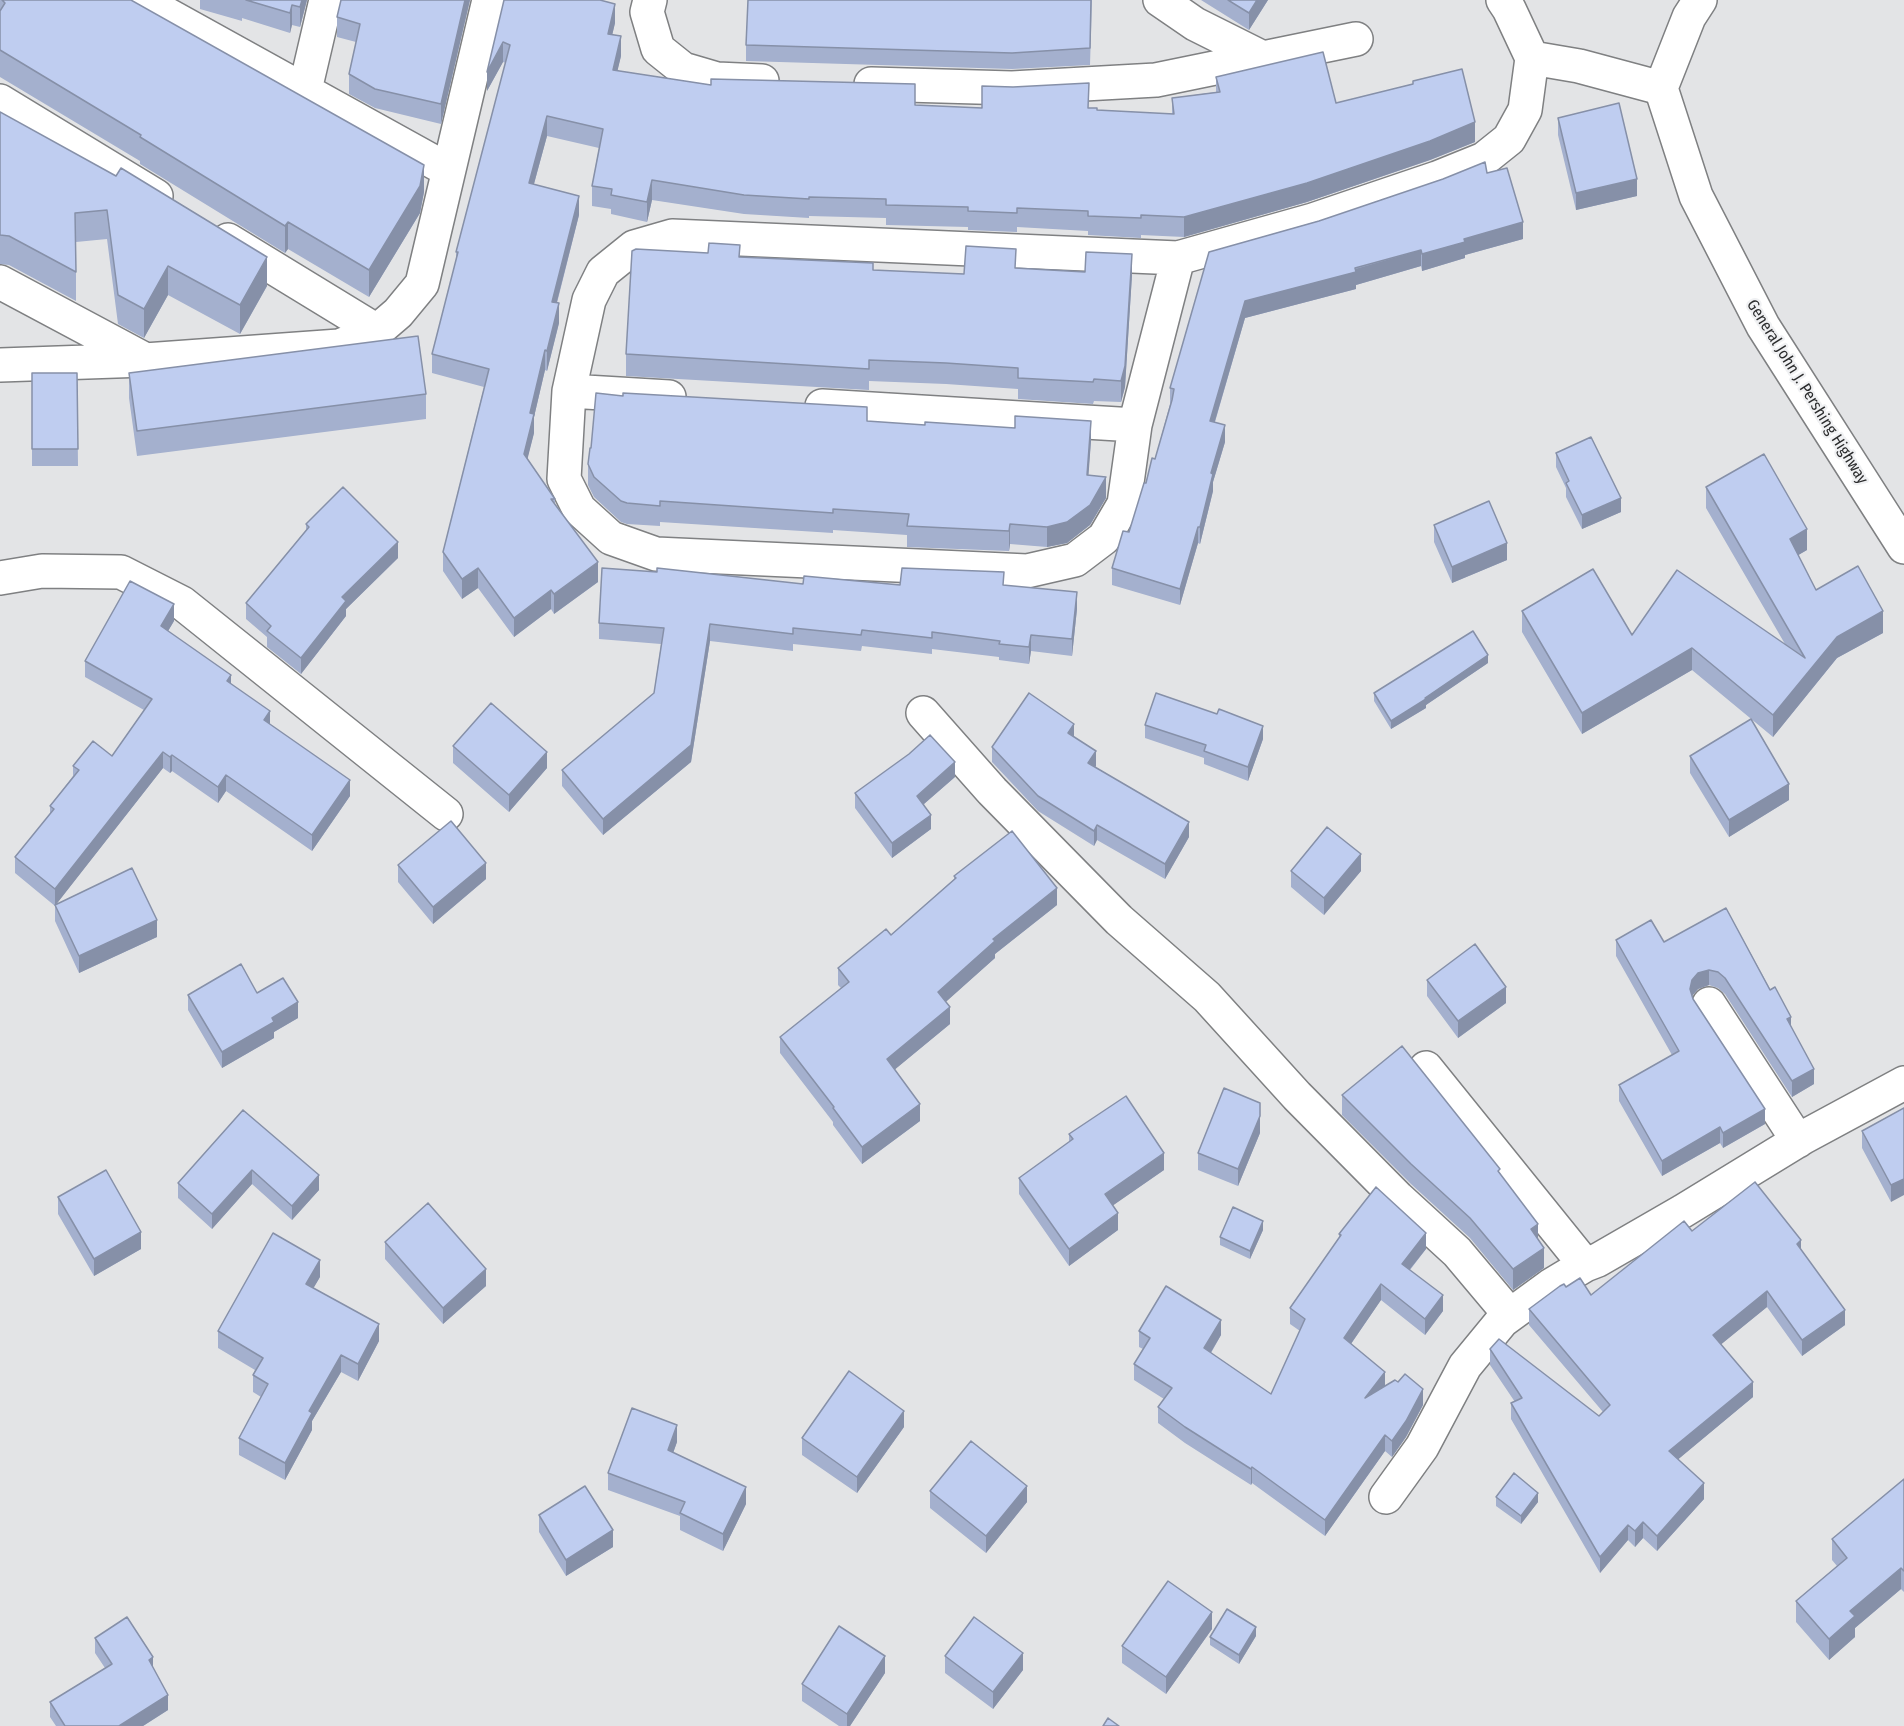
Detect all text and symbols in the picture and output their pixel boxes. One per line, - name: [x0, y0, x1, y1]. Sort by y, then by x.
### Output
- street label: General John J. Pershing Highway: [1742, 296, 1872, 488]

